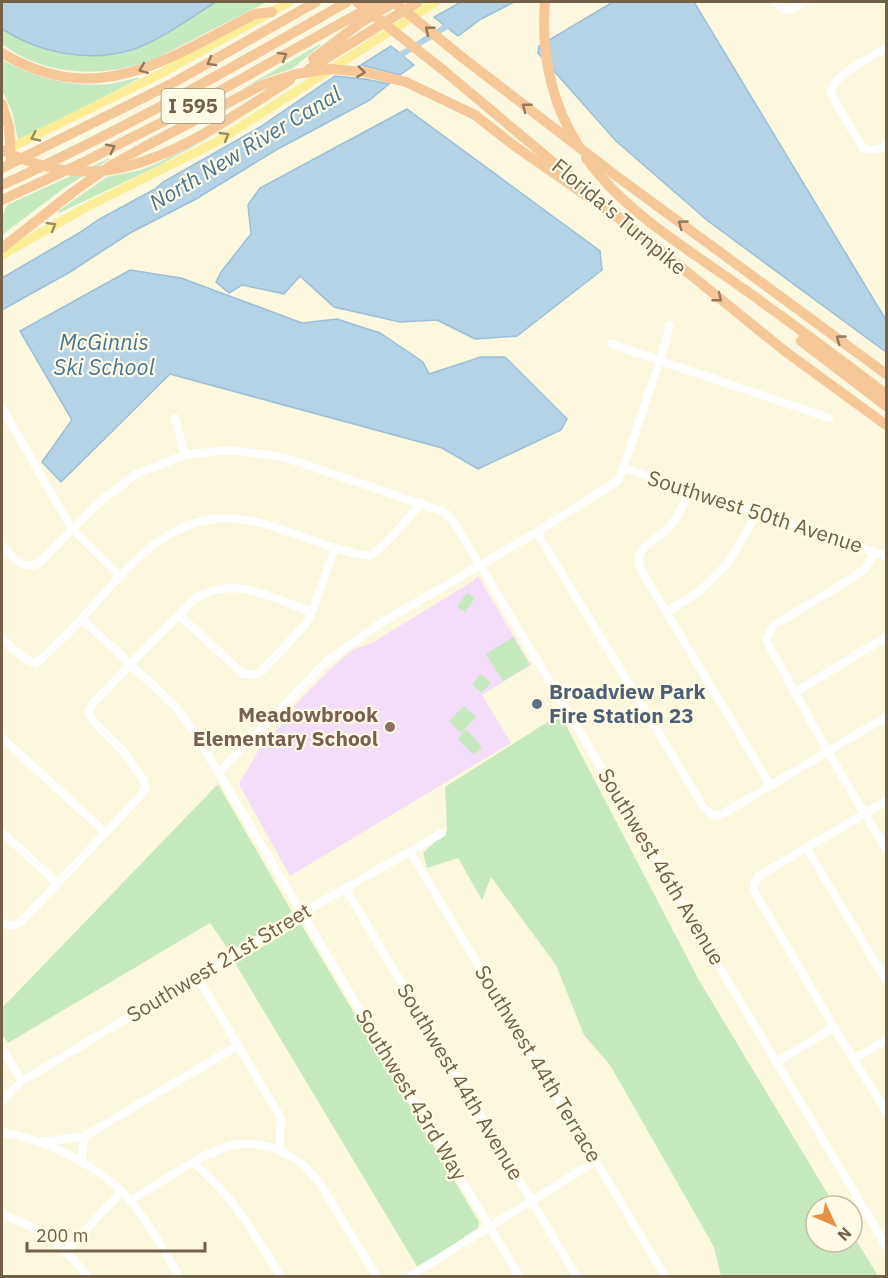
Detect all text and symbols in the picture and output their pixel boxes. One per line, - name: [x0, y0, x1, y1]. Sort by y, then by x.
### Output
- one-way arrow: [425, 26, 436, 37]
- one-way arrow: [277, 52, 287, 63]
- one-way arrow: [206, 55, 217, 66]
- one-way arrow: [138, 62, 149, 74]
- one-way arrow: [357, 65, 366, 77]
- water label: North New River Canal: [143, 79, 346, 216]
- road number: I 595: [162, 89, 224, 123]
- one-way arrow: [522, 103, 533, 114]
- one-way arrow: [30, 130, 41, 142]
- one-way arrow: [219, 132, 229, 143]
- one-way arrow: [105, 144, 116, 156]
- street label: Florida's Turnpike: [546, 152, 693, 281]
- one-way arrow: [678, 220, 689, 231]
- one-way arrow: [46, 221, 56, 233]
- one-way arrow: [712, 291, 723, 302]
- water label: McGinnis Ski School: [54, 327, 155, 381]
- one-way arrow: [835, 335, 846, 346]
- street label: Southwest 50th Avenue: [644, 463, 866, 559]
- place label: Broadview Park Fire Station 23: [549, 677, 706, 729]
- marker: Broadview Park Fire Station 23: [530, 697, 544, 711]
- place label: Meadowbrook Elementary School: [193, 700, 379, 752]
- marker: Meadowbrook Elementary School: [383, 720, 397, 734]
- street label: Southwest 46th Avenue: [592, 763, 732, 970]
- street label: Southwest 21st Street: [121, 896, 316, 1028]
- street label: Southwest 44th Terrace: [469, 960, 609, 1167]
- street label: Southwest 44th Avenue: [391, 978, 531, 1185]
- street label: Southwest 43rd Way: [350, 1004, 474, 1186]
- north arrow: [804, 1194, 864, 1254]
- scale bar: [27, 1215, 206, 1253]
- text: N: [834, 1223, 856, 1246]
- text: 200 m: [36, 1224, 88, 1247]

